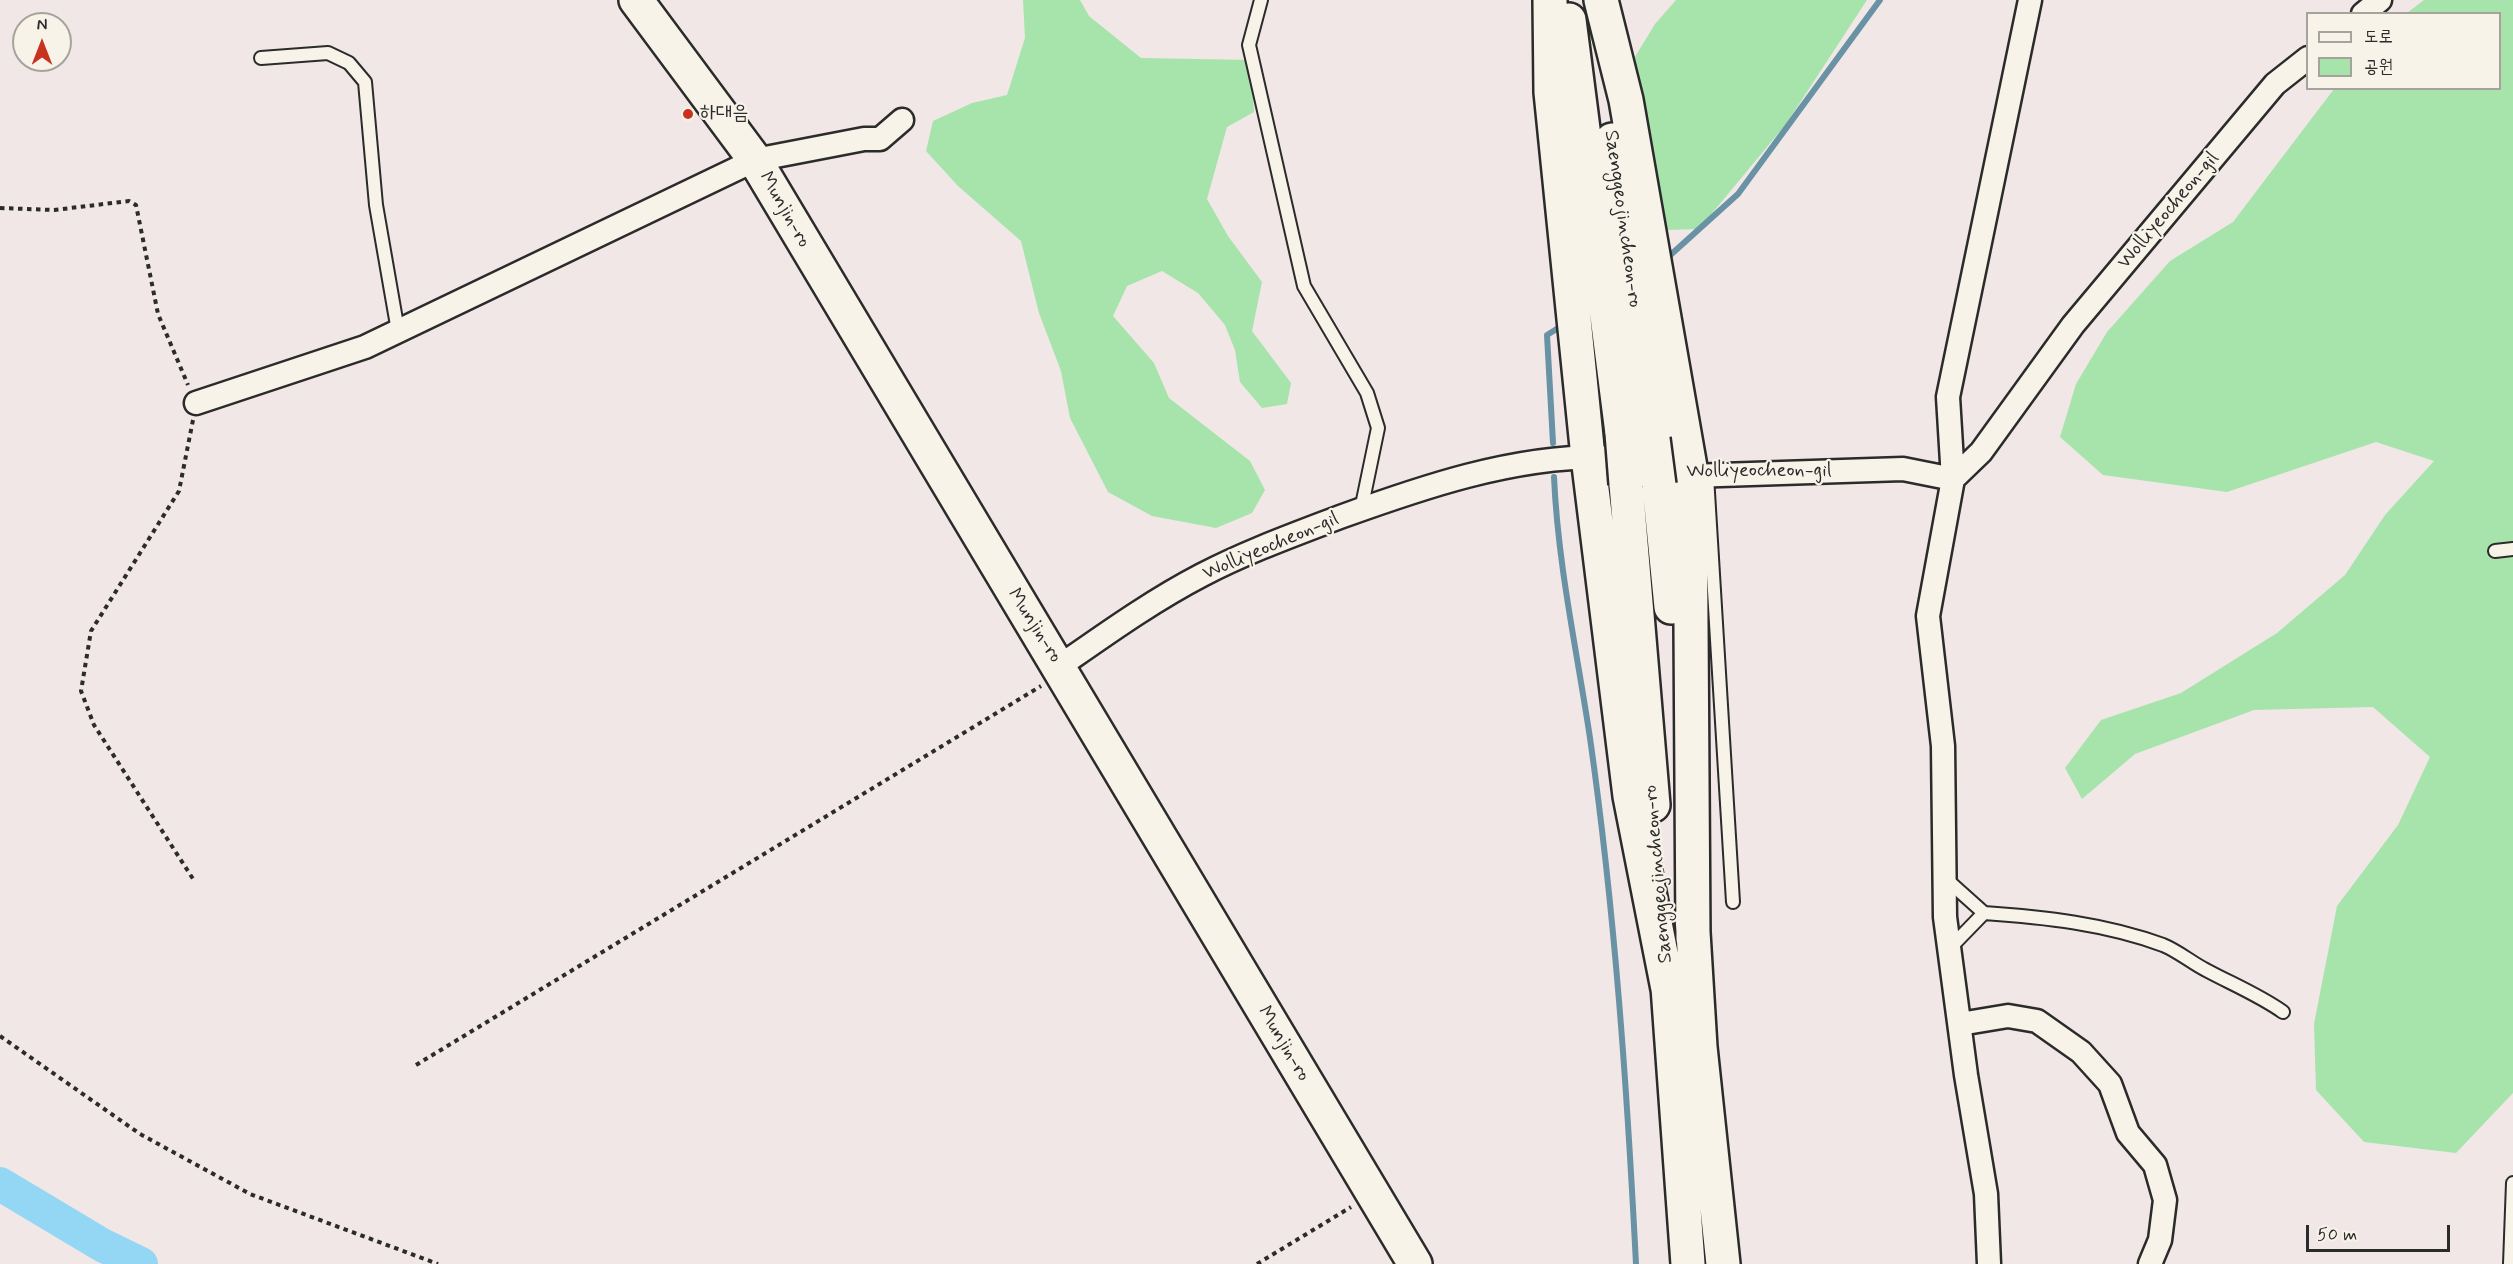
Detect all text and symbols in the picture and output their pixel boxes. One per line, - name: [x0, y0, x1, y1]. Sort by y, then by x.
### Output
- north arrow: [12, 12, 72, 72]
- legend: [2306, 12, 2501, 90]
- text: N: [37, 15, 47, 36]
- text: 도로: [2364, 25, 2393, 49]
- text: 공원: [2364, 55, 2393, 79]
- place label: 하대음: [700, 102, 748, 126]
- marker: 하대음: [681, 107, 695, 121]
- street label: Saenggeojincheon-ro: [1598, 129, 1646, 309]
- street label: Wolliyeocheon-gil: [2113, 148, 2225, 274]
- street label: Munjin-ro: [753, 168, 815, 252]
- street label: Wolliyeocheon-gil: [1686, 460, 1832, 484]
- street label: Wolliyeocheon-gil: [1199, 508, 1343, 586]
- street label: Munjin-ro: [1001, 584, 1067, 668]
- street label: Saenggeojincheon-ro: [1639, 784, 1679, 964]
- street label: Munjin-ro: [1251, 1002, 1315, 1086]
- scale bar: [2309, 1213, 2453, 1251]
- text: 50 m: [2317, 1223, 2357, 1247]

